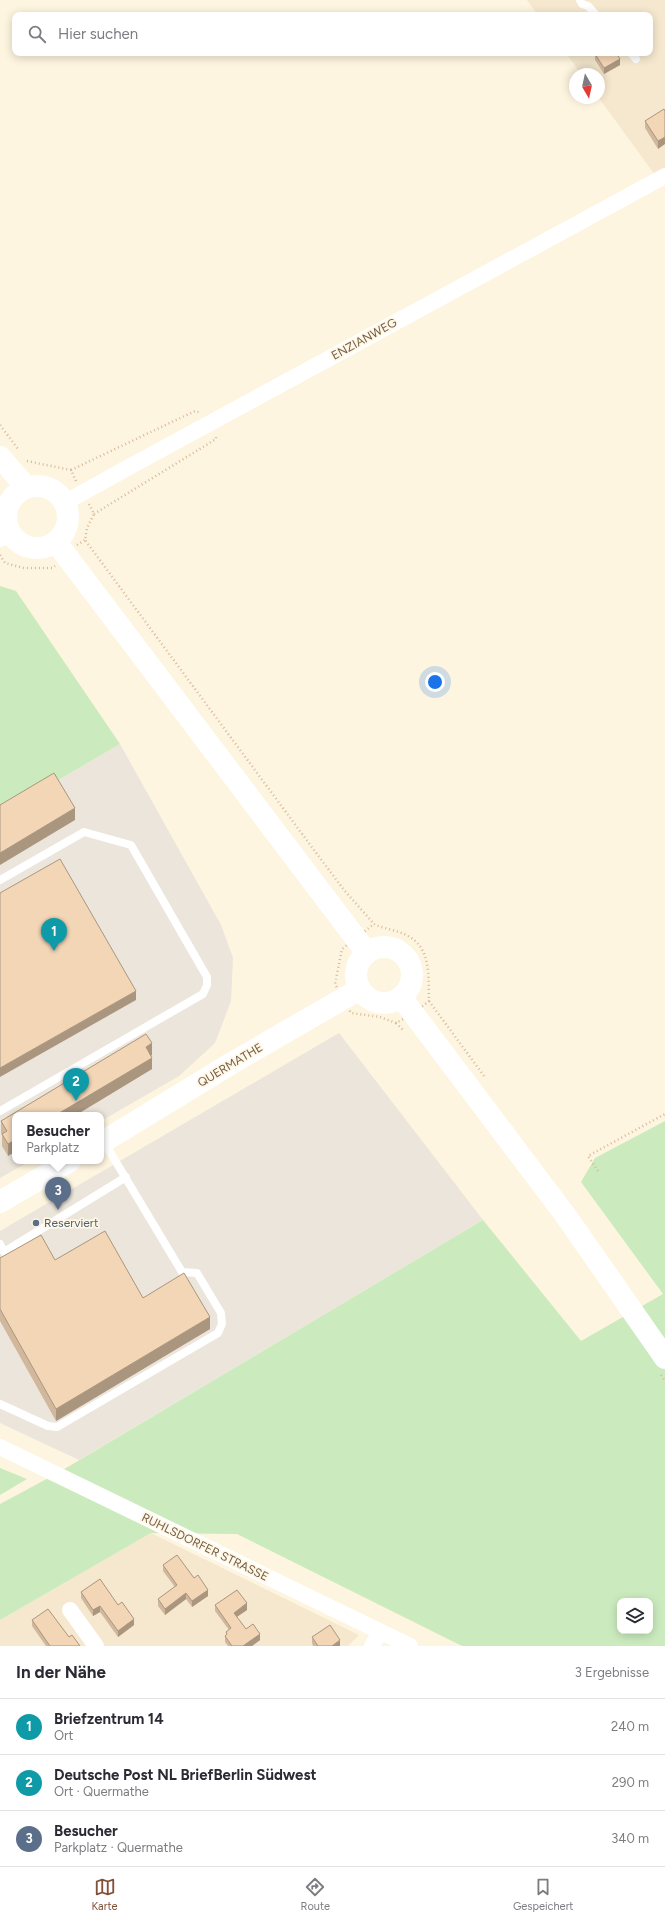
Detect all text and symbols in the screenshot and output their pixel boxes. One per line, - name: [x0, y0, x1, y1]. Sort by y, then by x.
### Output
- search box: [12, 12, 653, 56]
- icon: search: [26, 23, 48, 45]
- text: Hier suchen: [58, 25, 138, 43]
- north arrow: [569, 68, 605, 104]
- street label: ENZIANWEG: [329, 315, 399, 363]
- your location: [425, 672, 445, 692]
- pin: 1: [41, 918, 67, 951]
- street label: QUERMATHE: [195, 1040, 265, 1090]
- pin: 2: [63, 1068, 89, 1101]
- popup: [12, 1112, 104, 1164]
- text: Besucher: [26, 1122, 90, 1140]
- text: Parkplatz: [26, 1140, 79, 1155]
- pin: 3: [45, 1177, 71, 1210]
- place label: Reserviert: [44, 1216, 99, 1230]
- marker: Reserviert: [31, 1218, 41, 1228]
- street label: RUHLSDORFER STRASSE: [139, 1510, 271, 1584]
- map controls: [617, 1598, 653, 1634]
- button: layers: [617, 1598, 653, 1634]
- text: In der Nähe: [16, 1662, 106, 1682]
- text: 3 Ergebnisse: [575, 1665, 649, 1680]
- text: Briefzentrum 14: [54, 1710, 164, 1728]
- text: 1: [26, 1719, 32, 1734]
- text: 240 m: [611, 1719, 649, 1734]
- text: Ort: [54, 1728, 73, 1743]
- text: Deutsche Post NL BriefBerlin Südwest: [54, 1766, 316, 1784]
- text: 2: [25, 1775, 33, 1790]
- text: 290 m: [612, 1775, 649, 1790]
- text: Ort · Quermathe: [54, 1784, 149, 1799]
- text: Besucher: [54, 1822, 118, 1840]
- text: 3: [25, 1831, 33, 1846]
- text: 340 m: [611, 1831, 649, 1846]
- text: Parkplatz · Quermathe: [54, 1840, 183, 1855]
- tab: Karte: [91, 1876, 118, 1913]
- tab: Route: [301, 1876, 330, 1913]
- tab: Gespeichert: [513, 1876, 574, 1913]

